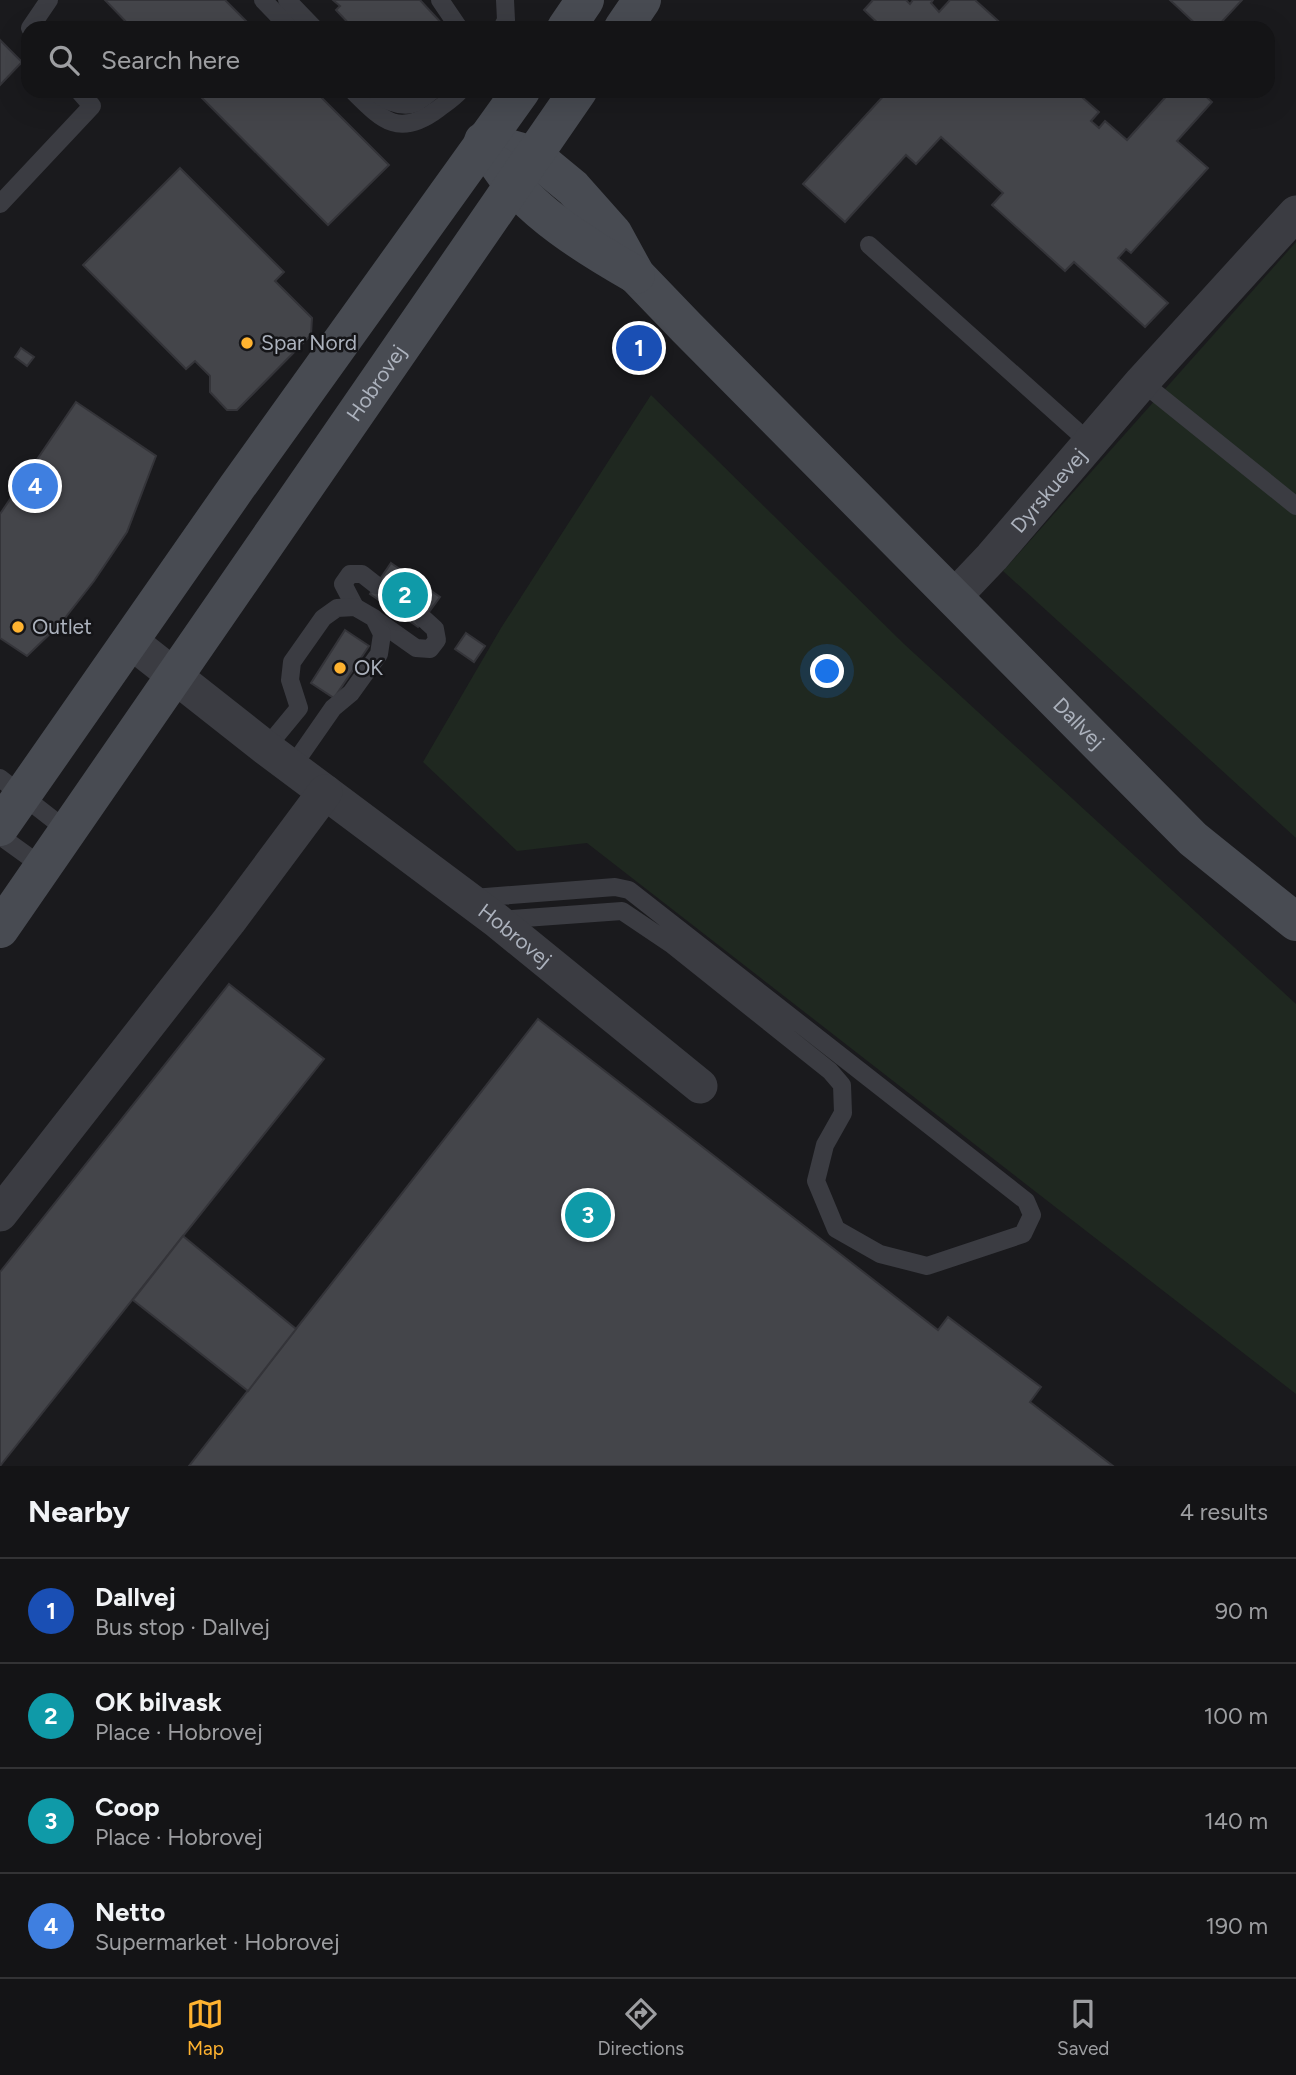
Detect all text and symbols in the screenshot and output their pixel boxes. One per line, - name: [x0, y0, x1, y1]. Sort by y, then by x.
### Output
- search box: [21, 21, 1275, 98]
- icon: search: [45, 41, 83, 79]
- text: Search here: [101, 44, 240, 76]
- pin: 1: [616, 322, 662, 374]
- place label: Spar Nord: [261, 330, 357, 355]
- marker: Spar Nord: [239, 335, 255, 351]
- street label: Hobrovej: [341, 340, 411, 426]
- street label: Dyrskuevej: [1005, 443, 1092, 538]
- pin: 4: [12, 460, 58, 512]
- pin: 2: [382, 569, 428, 621]
- place label: Outlet: [32, 614, 92, 639]
- marker: Outlet: [10, 619, 26, 635]
- your location: [810, 654, 844, 688]
- place label: OK: [354, 655, 383, 680]
- marker: OK: [332, 660, 348, 676]
- street label: Dallvej: [1048, 692, 1110, 754]
- street label: Hobrovej: [473, 898, 557, 972]
- pin: 3: [565, 1189, 611, 1241]
- text: Nearby: [28, 1493, 130, 1530]
- text: 4 results: [1180, 1498, 1268, 1526]
- text: Dallvej: [95, 1581, 176, 1613]
- text: 1: [46, 1597, 56, 1625]
- text: 90 m: [1215, 1597, 1268, 1625]
- text: Bus stop · Dallvej: [95, 1613, 270, 1641]
- text: OK bilvask: [95, 1686, 222, 1718]
- text: 2: [44, 1702, 58, 1730]
- text: 100 m: [1204, 1702, 1268, 1730]
- text: Place · Hobrovej: [95, 1718, 263, 1746]
- text: Coop: [95, 1791, 160, 1823]
- text: 3: [45, 1807, 57, 1835]
- text: 140 m: [1204, 1807, 1268, 1835]
- text: Place · Hobrovej: [95, 1823, 263, 1851]
- text: Netto: [95, 1896, 165, 1928]
- text: 4: [44, 1912, 58, 1940]
- text: 190 m: [1205, 1912, 1268, 1940]
- text: Supermarket · Hobrovej: [95, 1928, 340, 1956]
- tab: Map: [186, 1995, 224, 2060]
- tab: Directions: [597, 1995, 684, 2060]
- tab: Saved: [1057, 1995, 1109, 2060]

